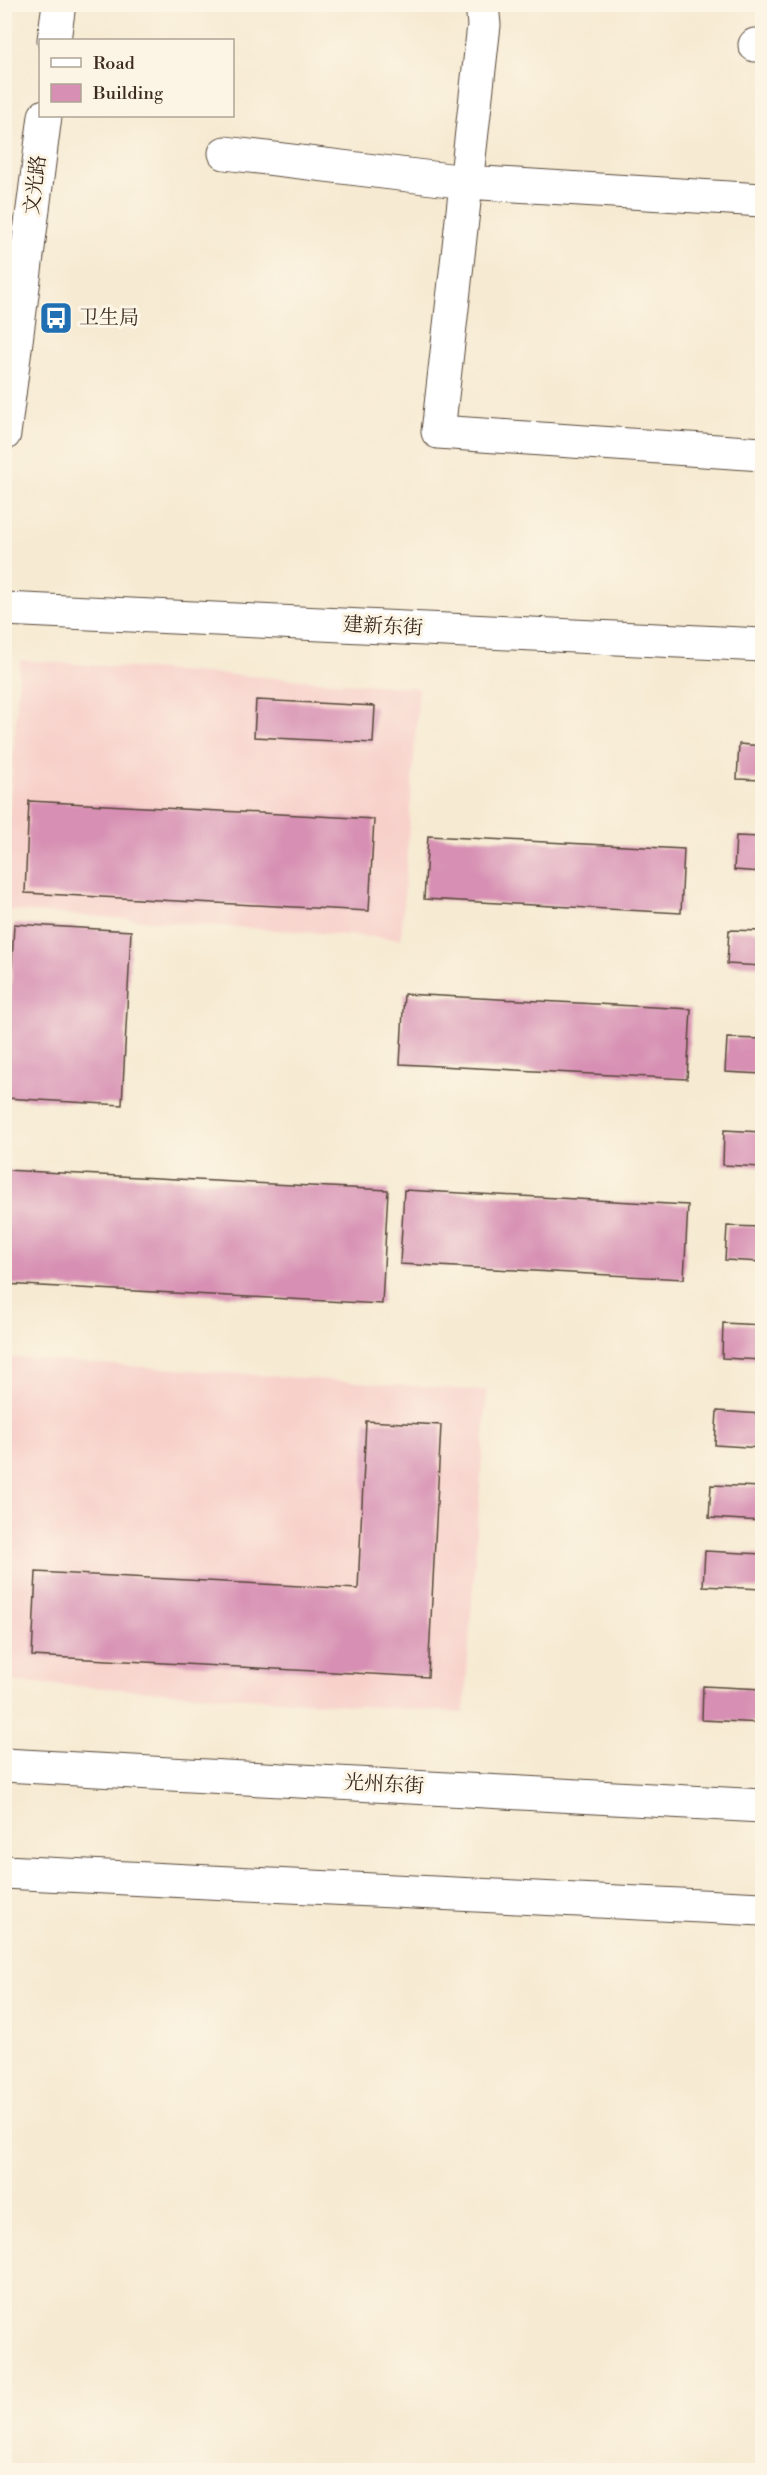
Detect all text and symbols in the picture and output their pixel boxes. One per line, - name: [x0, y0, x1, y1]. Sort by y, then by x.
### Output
- legend: [39, 39, 234, 117]
- text: Road: [93, 52, 136, 75]
- text: Building: [92, 82, 164, 105]
- street label: 文光路: [20, 154, 52, 216]
- bus stop icon: 卫生局: [38, 300, 74, 336]
- place label: 卫生局: [79, 306, 139, 331]
- street label: 建新东街: [342, 612, 424, 642]
- street label: 光州东街: [343, 1770, 425, 1800]

